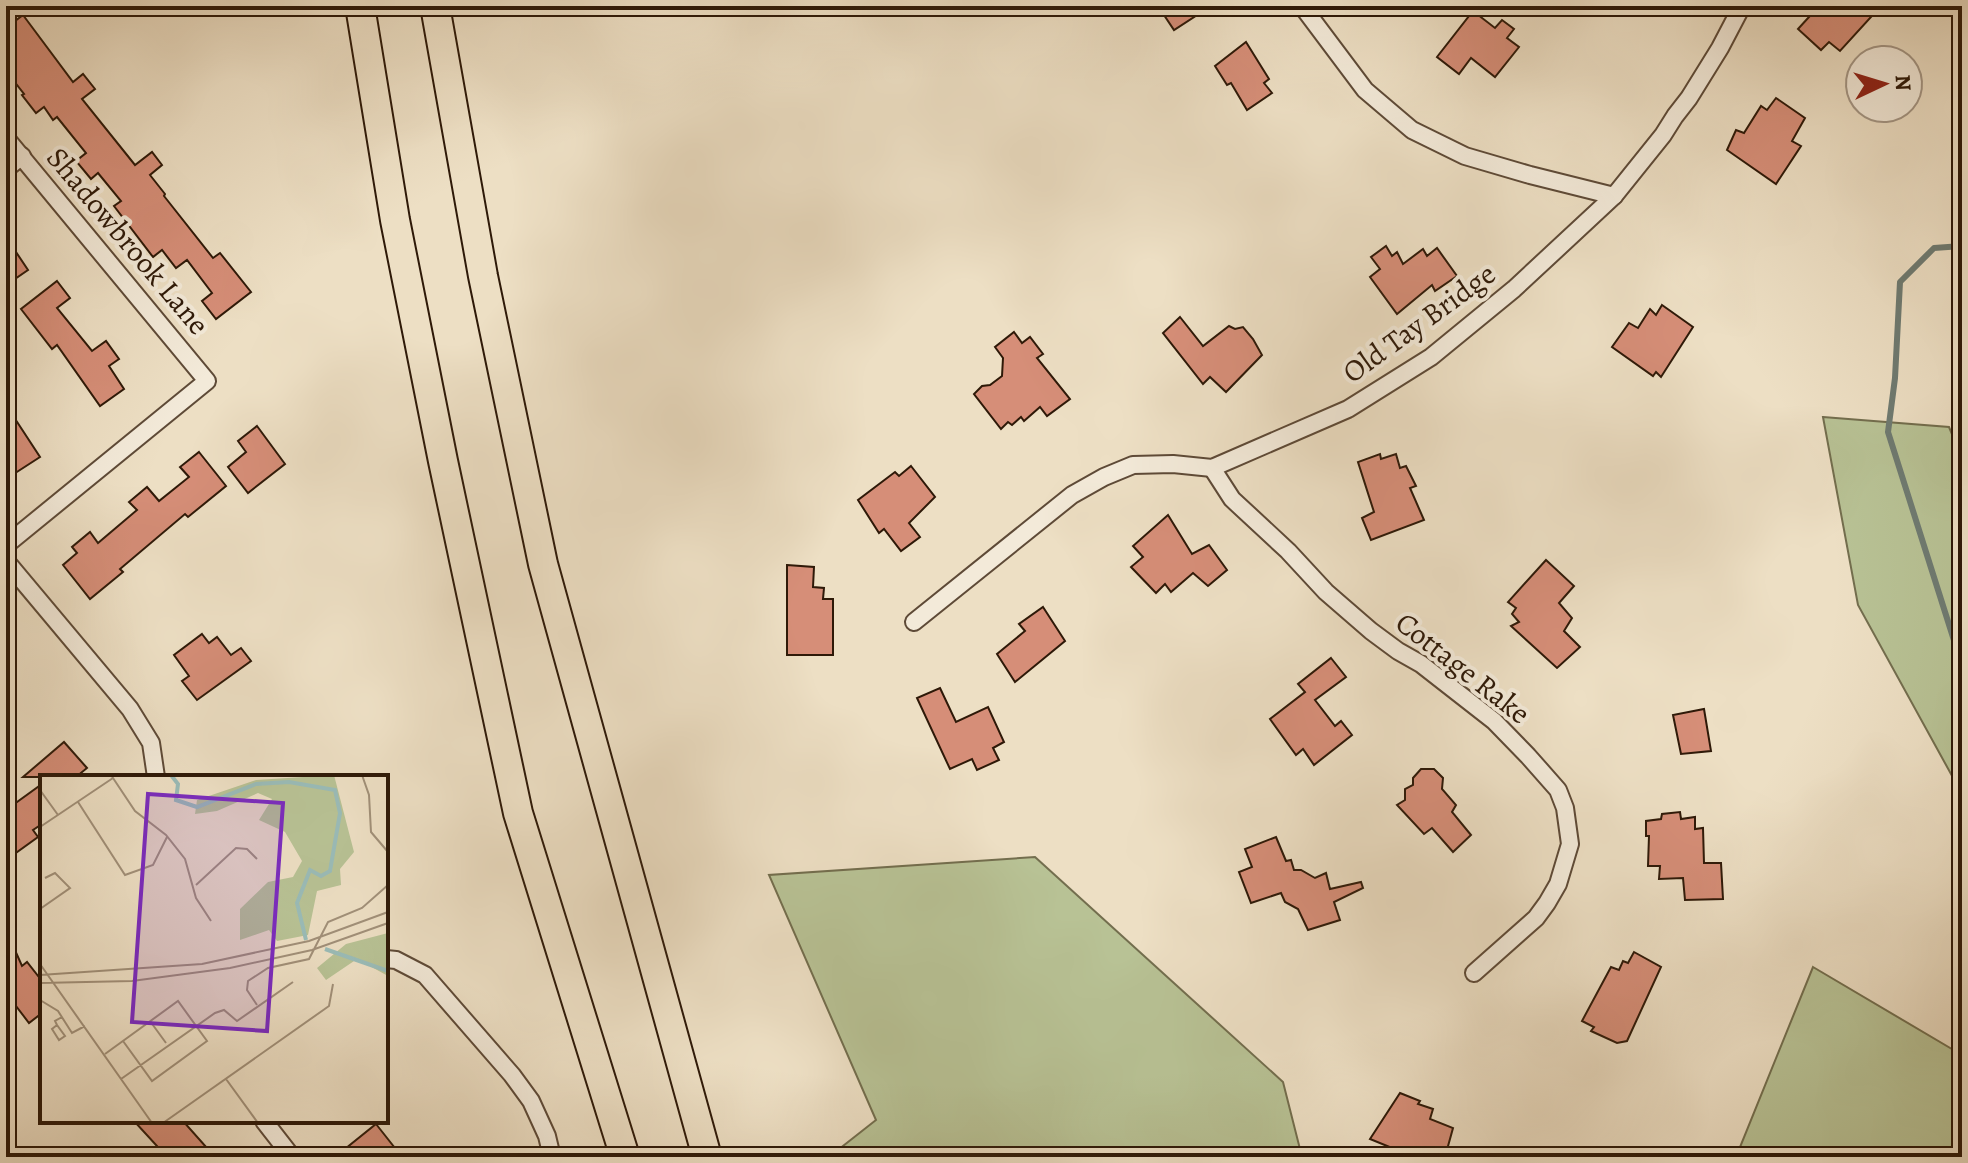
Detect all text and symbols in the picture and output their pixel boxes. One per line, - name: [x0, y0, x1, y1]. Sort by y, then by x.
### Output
- north arrow: [1844, 44, 1924, 124]
- text: N: [1887, 74, 1918, 92]
- street label: Shadowbrook Lane: [38, 139, 218, 343]
- street label: Old Tay Bridge: [1334, 254, 1504, 392]
- street label: Cottage Rake: [1387, 603, 1539, 733]
- inset map: [40, 775, 388, 1123]

